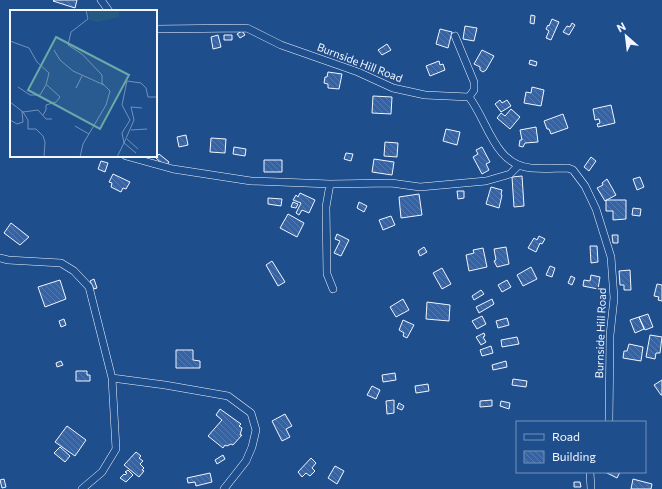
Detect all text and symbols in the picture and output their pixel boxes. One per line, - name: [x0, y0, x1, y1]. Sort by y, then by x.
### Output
- inset map: [10, 10, 157, 157]
- north arrow: [606, 16, 646, 56]
- text: N: [614, 19, 628, 34]
- street label: Burnside Hill Road: [315, 40, 405, 84]
- street label: Burnside Hill Road: [592, 288, 608, 378]
- legend: [516, 421, 646, 473]
- text: Road: [552, 429, 580, 443]
- text: Building: [552, 449, 596, 463]

